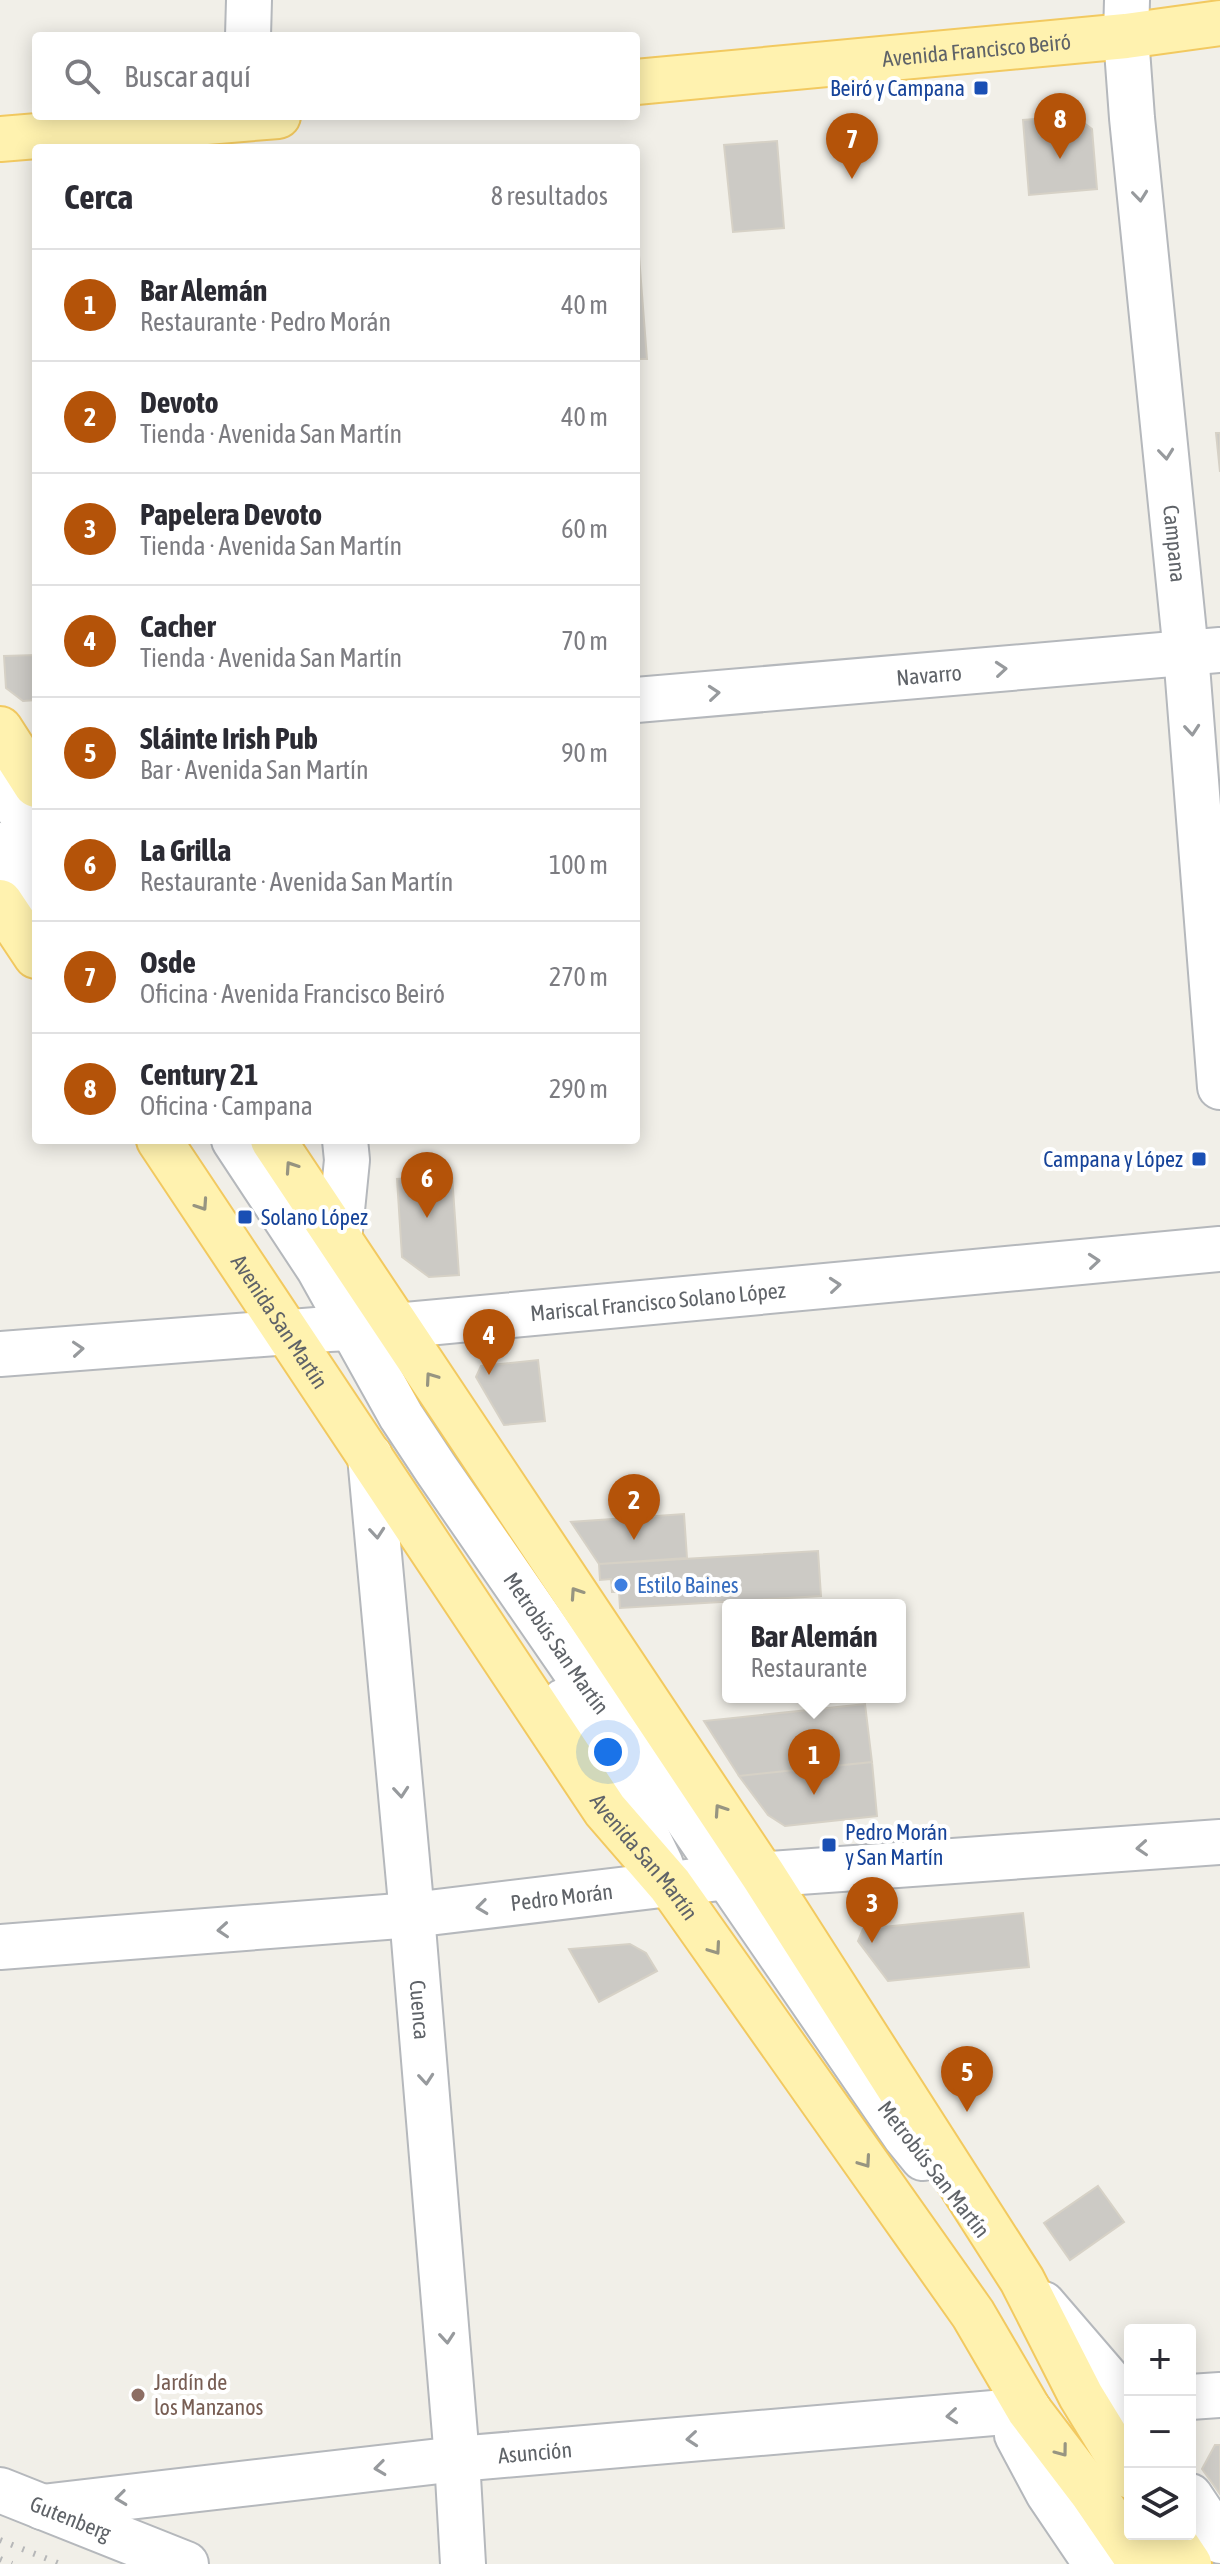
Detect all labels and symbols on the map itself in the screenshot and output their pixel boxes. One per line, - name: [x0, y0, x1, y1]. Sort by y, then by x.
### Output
- street label: Avenida Francisco Beiró: [881, 28, 1072, 72]
- place label: Beiró y Campana: [830, 75, 965, 101]
- marker: Beiró y Campana: [972, 79, 990, 97]
- pin: 8: [1034, 93, 1086, 159]
- pin: 7: [826, 113, 878, 179]
- one-way arrow: [1131, 189, 1148, 202]
- one-way arrow: [1157, 448, 1174, 461]
- street label: Campana: [1158, 504, 1192, 583]
- street label: Navarro: [895, 659, 963, 691]
- one-way arrow: [995, 660, 1008, 677]
- one-way arrow: [708, 685, 721, 702]
- one-way arrow: [1183, 724, 1200, 737]
- place label: Campana y López: [1043, 1146, 1183, 1172]
- marker: Campana y López: [1190, 1150, 1208, 1168]
- pin: 6: [401, 1152, 453, 1218]
- one-way arrow: [286, 1162, 301, 1176]
- one-way arrow: [192, 1196, 207, 1211]
- place label: Solano López: [261, 1204, 368, 1230]
- marker: Solano López: [236, 1208, 254, 1226]
- street label: Avenida San Martín: [226, 1250, 334, 1393]
- one-way arrow: [1088, 1252, 1101, 1269]
- street label: Mariscal Francisco Solano López: [529, 1277, 787, 1326]
- one-way arrow: [829, 1277, 842, 1294]
- pin: 4: [463, 1309, 515, 1375]
- one-way arrow: [72, 1341, 85, 1358]
- one-way arrow: [426, 1372, 441, 1386]
- pin: 2: [608, 1474, 660, 1540]
- one-way arrow: [368, 1527, 385, 1540]
- street label: Metrobús San Martín: [498, 1567, 615, 1719]
- place label: Estilo Baines: [637, 1572, 739, 1598]
- marker: Estilo Baines: [612, 1576, 630, 1594]
- one-way arrow: [571, 1588, 586, 1602]
- pin: 1: [788, 1729, 840, 1795]
- your location: [588, 1732, 628, 1772]
- one-way arrow: [392, 1786, 409, 1799]
- street label: Avenida San Martín: [585, 1789, 704, 1925]
- one-way arrow: [714, 1804, 729, 1819]
- place label: Pedro Morán y San Martín: [845, 1819, 948, 1870]
- marker: Pedro Morán y San Martín: [820, 1836, 838, 1854]
- one-way arrow: [1135, 1839, 1148, 1856]
- pin: 3: [846, 1877, 898, 1943]
- street label: Pedro Morán: [509, 1878, 614, 1916]
- one-way arrow: [475, 1898, 488, 1915]
- one-way arrow: [216, 1921, 229, 1938]
- one-way arrow: [706, 1941, 720, 1955]
- street label: Cuenca: [404, 1979, 435, 2041]
- pin: 5: [941, 2046, 993, 2112]
- one-way arrow: [417, 2073, 434, 2086]
- street label: Metrobús San Martín: [873, 2096, 995, 2242]
- one-way arrow: [855, 2153, 870, 2167]
- one-way arrow: [438, 2332, 455, 2345]
- place label: Jardín de los Manzanos: [154, 2369, 264, 2420]
- marker: Jardín de los Manzanos: [129, 2386, 147, 2404]
- one-way arrow: [945, 2408, 958, 2425]
- one-way arrow: [686, 2430, 699, 2447]
- street label: Asunción: [497, 2436, 573, 2468]
- one-way arrow: [1052, 2442, 1066, 2457]
- one-way arrow: [373, 2460, 386, 2477]
- one-way arrow: [115, 2489, 128, 2506]
- street label: Gutenberg: [26, 2490, 115, 2546]

